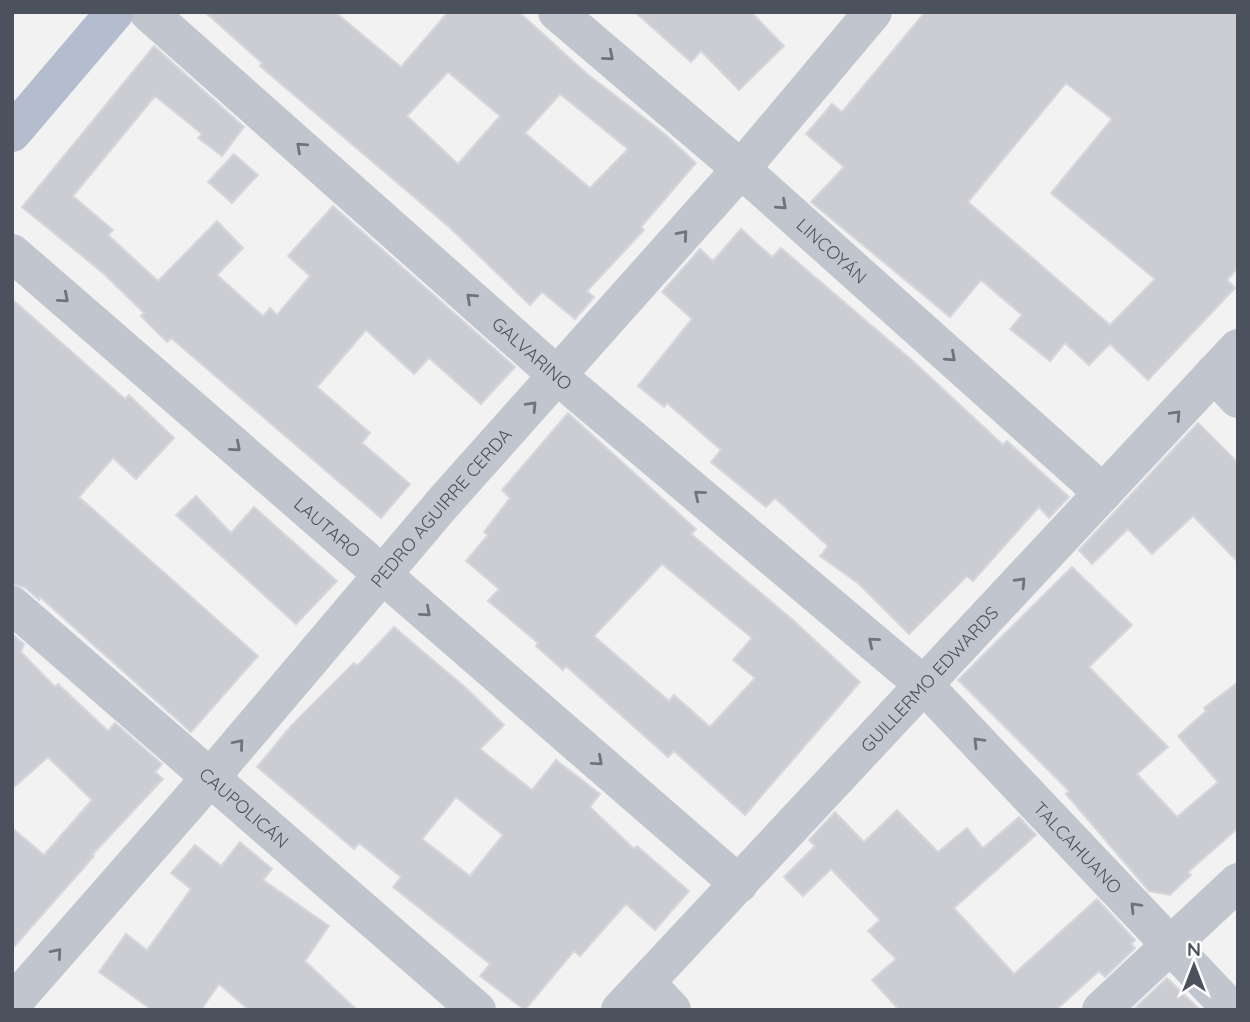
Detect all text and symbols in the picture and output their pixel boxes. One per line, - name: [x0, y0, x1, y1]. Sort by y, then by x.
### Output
- one-way arrow: [601, 48, 614, 61]
- one-way arrow: [296, 143, 309, 156]
- one-way arrow: [773, 197, 786, 209]
- street label: LINCOYÁN: [792, 213, 872, 288]
- one-way arrow: [675, 230, 687, 243]
- one-way arrow: [56, 290, 69, 302]
- one-way arrow: [466, 294, 479, 307]
- street label: GALVARINO: [488, 312, 577, 395]
- one-way arrow: [943, 348, 956, 361]
- one-way arrow: [524, 401, 537, 414]
- one-way arrow: [1167, 410, 1180, 423]
- street label: PEDRO AGUIRRE CERDA: [365, 423, 516, 592]
- one-way arrow: [227, 439, 240, 451]
- one-way arrow: [694, 491, 707, 503]
- street label: LAUTARO: [289, 492, 366, 562]
- one-way arrow: [1013, 577, 1025, 590]
- street label: GUILLERMO EDWARDS: [855, 601, 1003, 757]
- one-way arrow: [418, 604, 431, 616]
- one-way arrow: [868, 638, 881, 650]
- one-way arrow: [973, 737, 986, 750]
- one-way arrow: [231, 739, 243, 752]
- one-way arrow: [589, 753, 602, 765]
- street label: CAUPOLICÁN: [195, 762, 294, 852]
- street label: TALCAHUANO: [1029, 796, 1127, 898]
- one-way arrow: [1130, 902, 1143, 915]
- north arrow: [1159, 931, 1229, 1001]
- text: N: [1187, 937, 1201, 961]
- one-way arrow: [49, 948, 61, 961]

